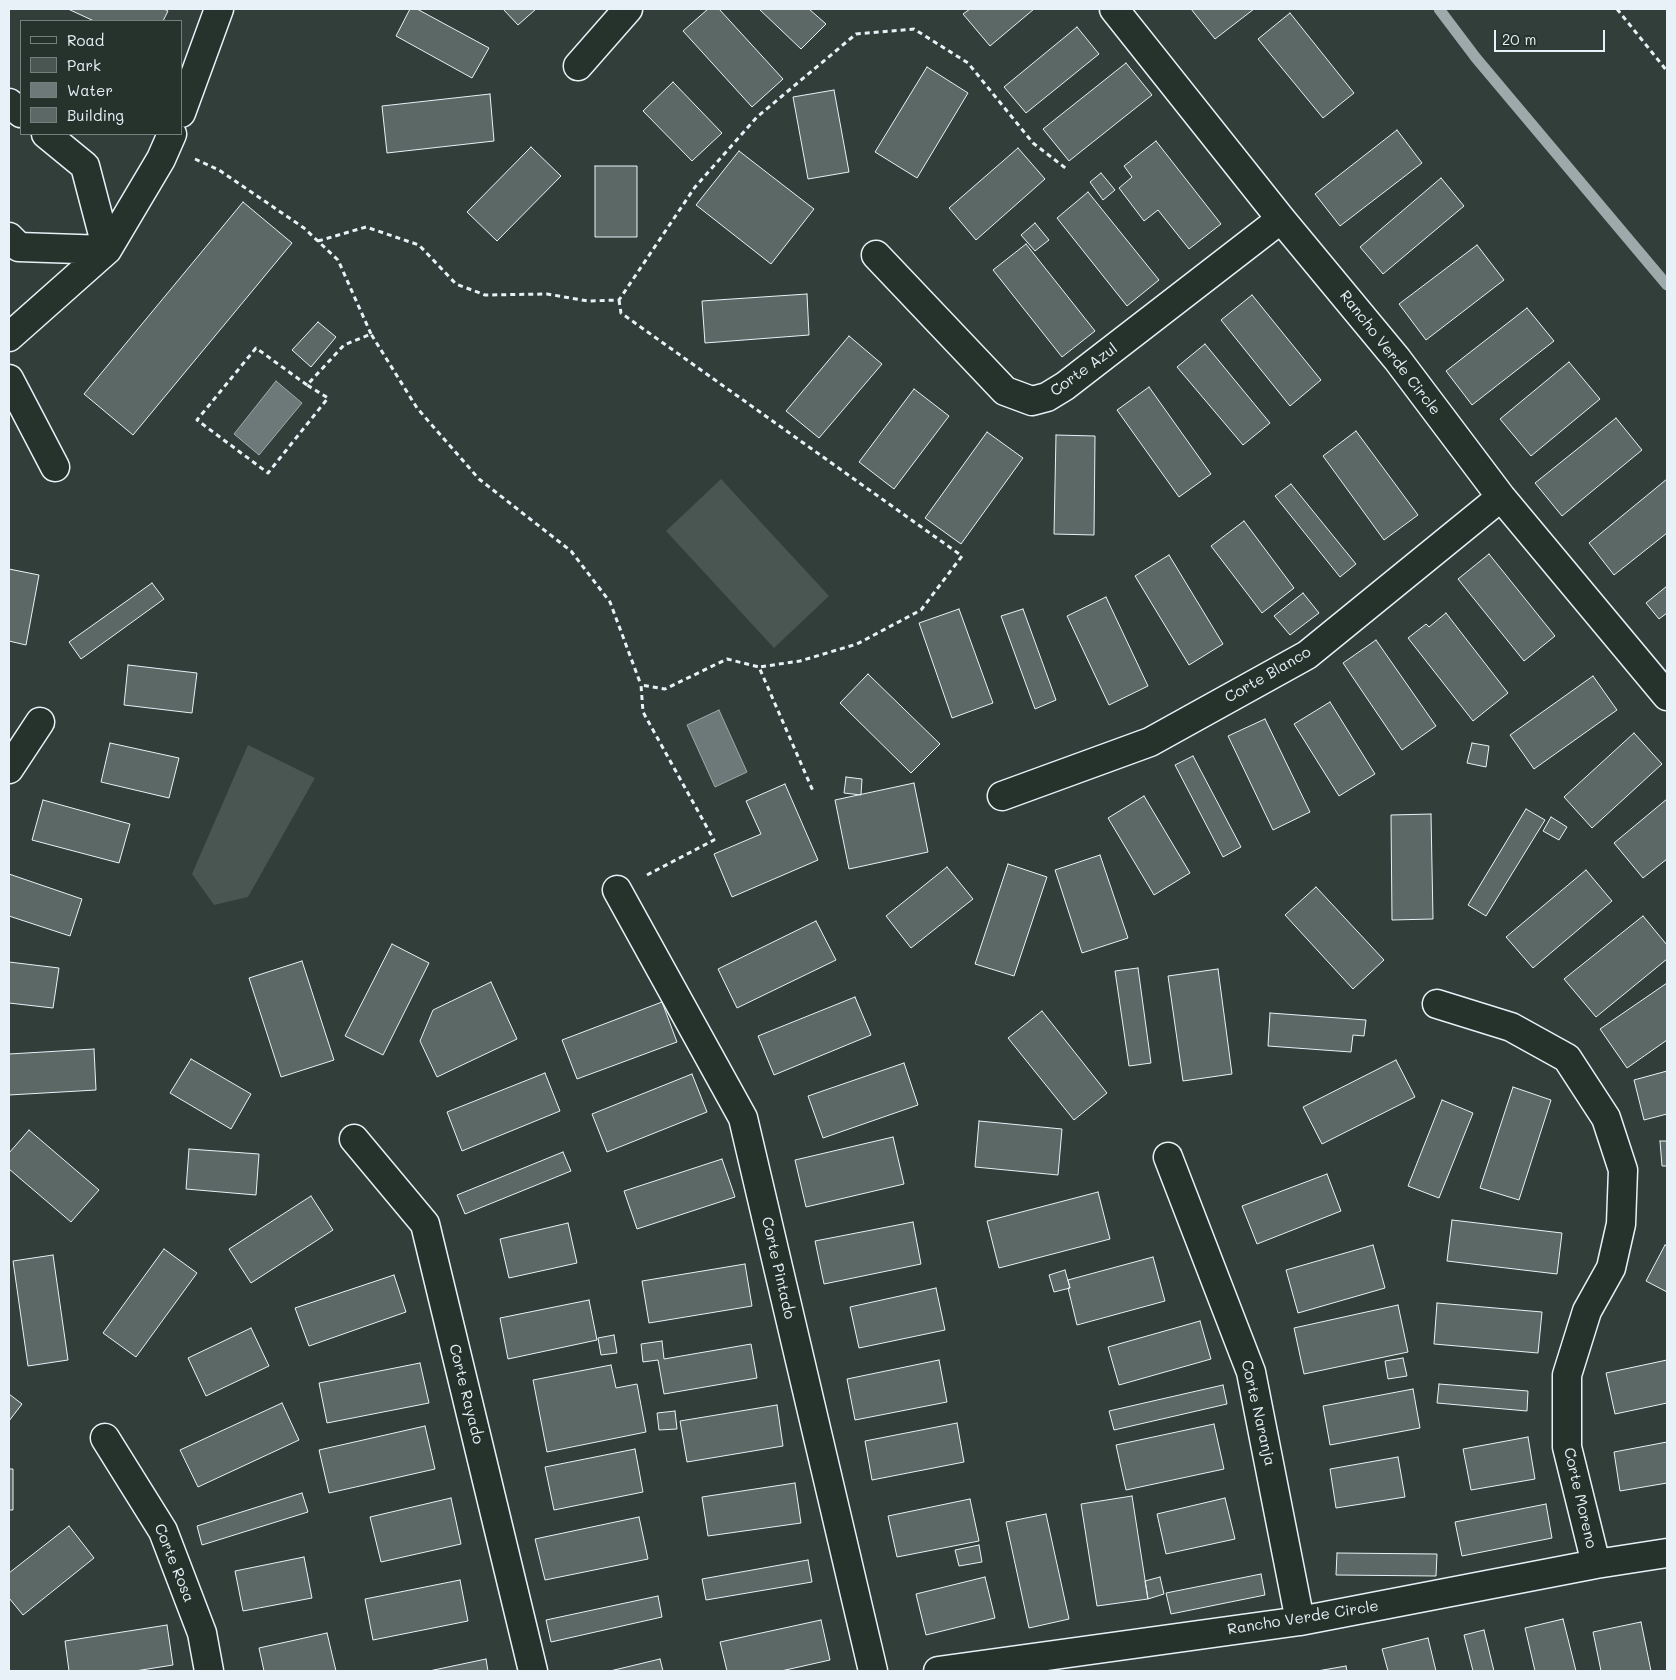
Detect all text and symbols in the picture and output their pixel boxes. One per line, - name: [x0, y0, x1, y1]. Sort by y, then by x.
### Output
- legend: [20, 20, 182, 135]
- scale bar: [1496, 20, 1607, 52]
- text: 20 m: [1502, 29, 1536, 49]
- text: Road: [67, 30, 104, 50]
- text: Park: [67, 55, 101, 75]
- text: Water: [67, 80, 113, 100]
- text: Building: [67, 105, 124, 125]
- street label: Rancho Verde Circle: [1336, 287, 1444, 419]
- street label: Corte Azul: [1047, 340, 1121, 400]
- street label: Corte Blanco: [1222, 643, 1314, 707]
- street label: Corte Pintado: [758, 1215, 798, 1321]
- street label: Corte Rayado: [445, 1342, 487, 1446]
- street label: Corte Naranja: [1237, 1358, 1279, 1468]
- street label: Corte Moreno: [1560, 1446, 1600, 1550]
- street label: Corte Rosa: [150, 1521, 198, 1605]
- street label: Rancho Verde Circle: [1226, 1597, 1380, 1639]

